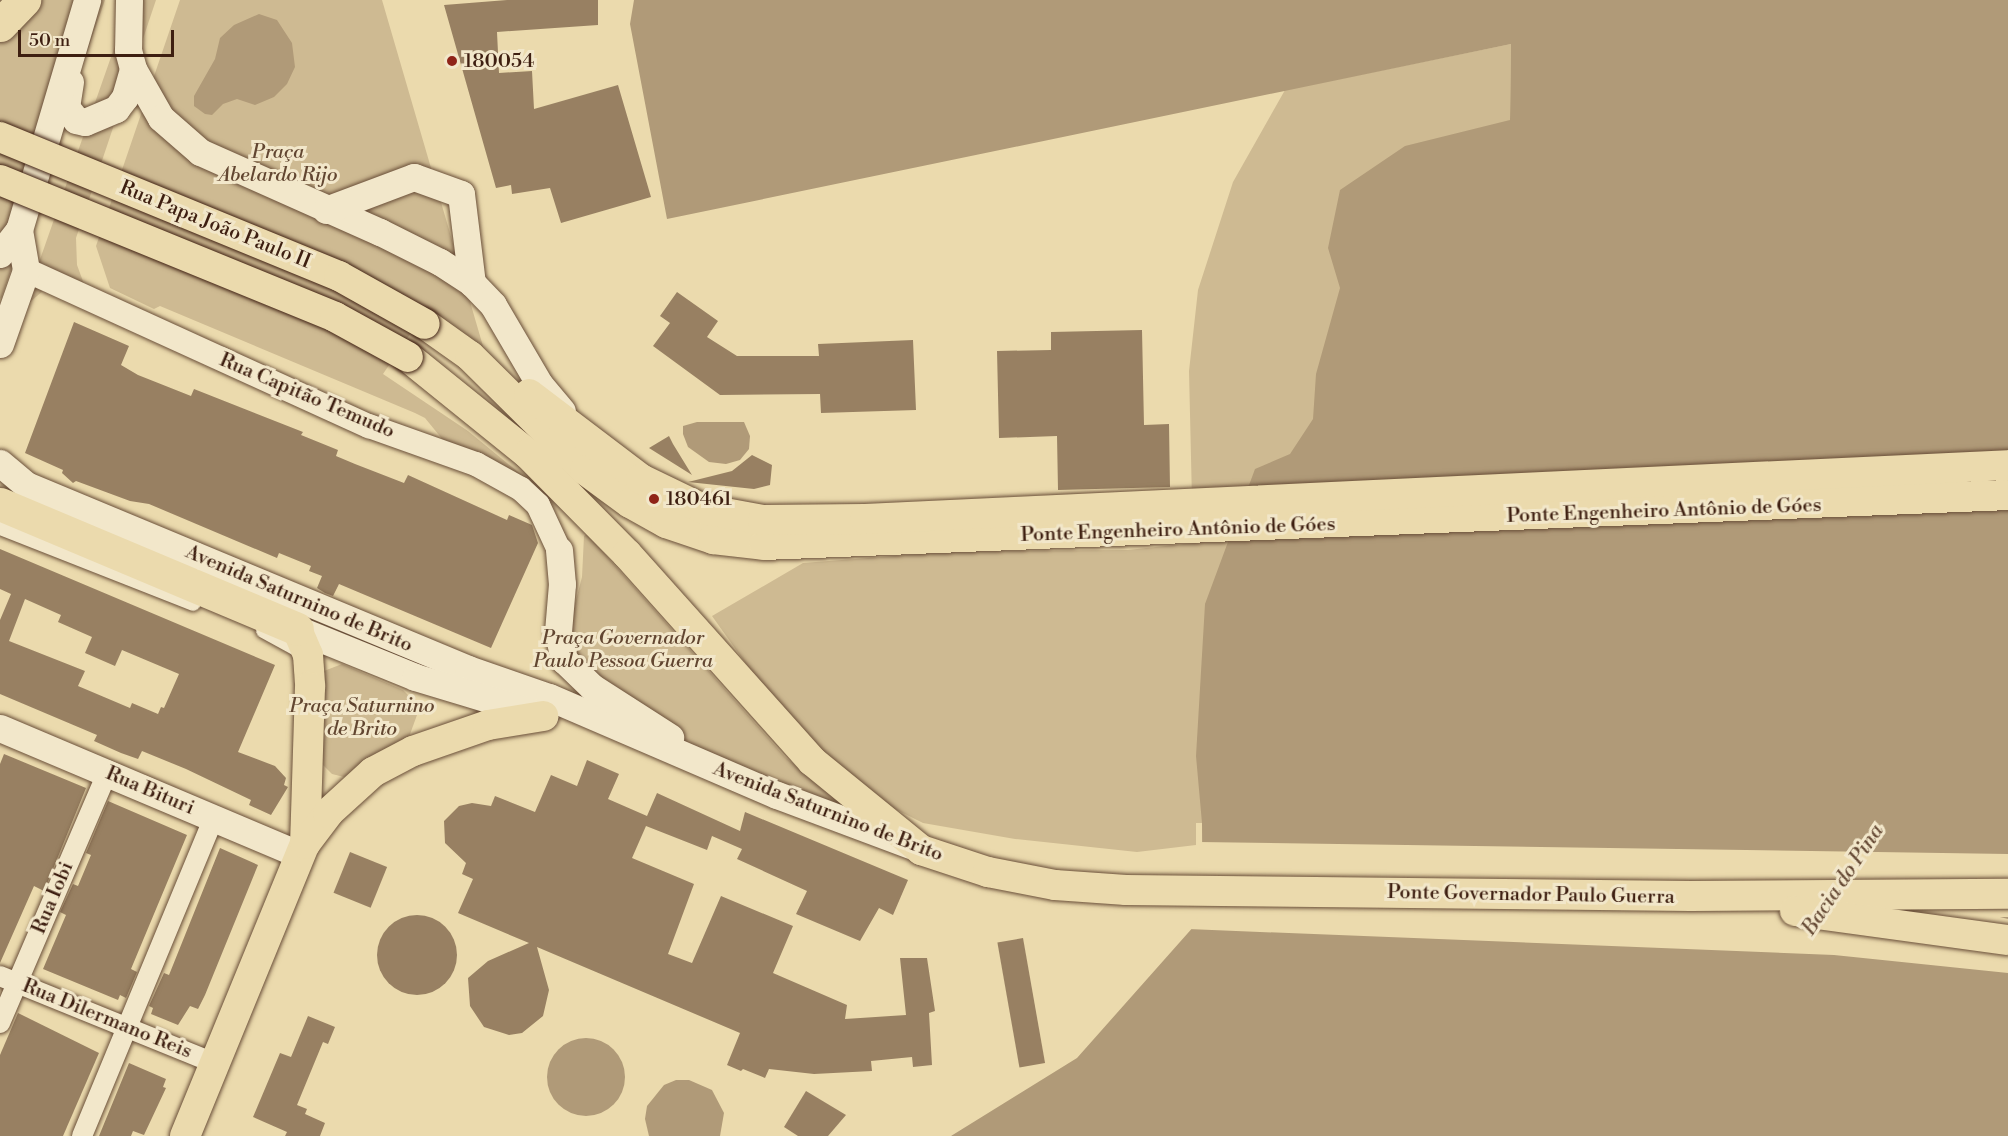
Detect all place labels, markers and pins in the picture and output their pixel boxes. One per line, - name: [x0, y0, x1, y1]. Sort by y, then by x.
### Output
- place label: 180054: [464, 49, 534, 73]
- marker: 180054: [445, 54, 459, 68]
- place label: 180461: [666, 487, 732, 511]
- marker: 180461: [647, 492, 661, 506]

